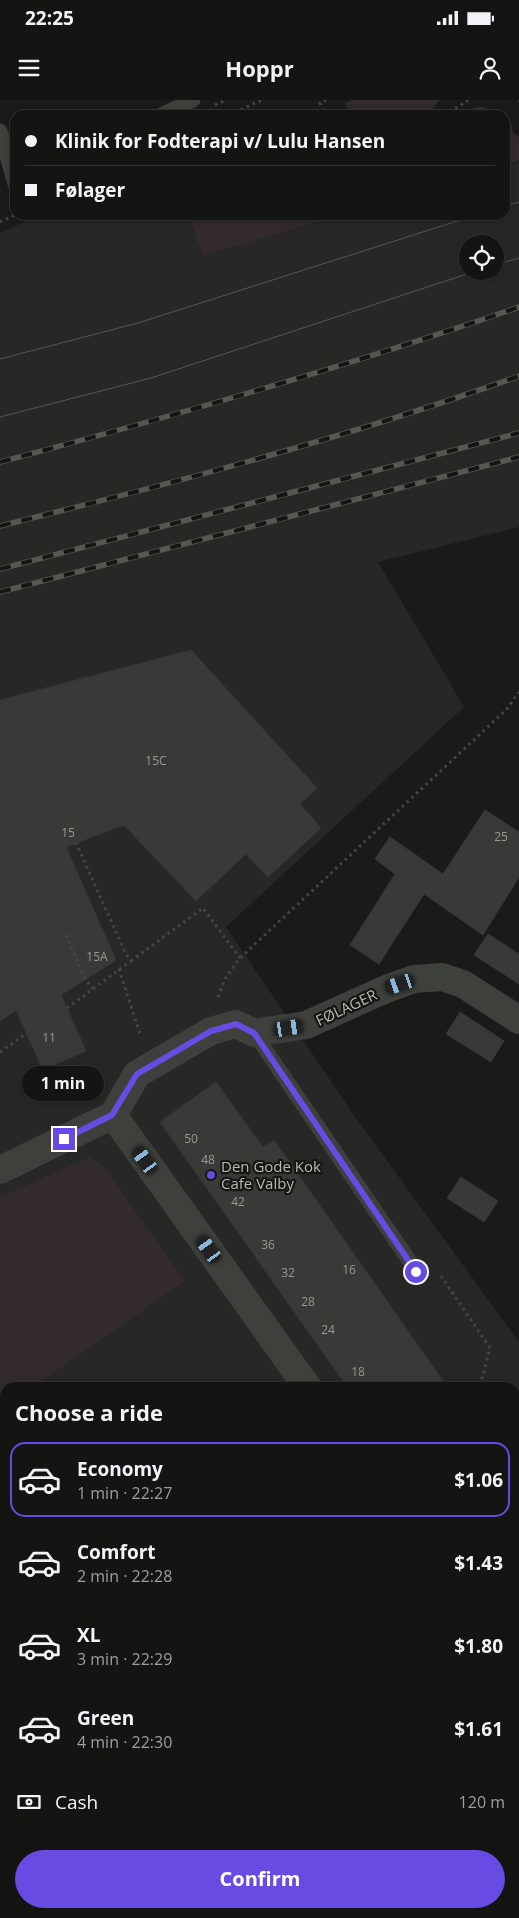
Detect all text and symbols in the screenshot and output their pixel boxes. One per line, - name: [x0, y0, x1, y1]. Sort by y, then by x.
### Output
- text: 22:25: [25, 5, 74, 31]
- text: Hoppr: [225, 53, 294, 83]
- icon: menu: [15, 54, 43, 82]
- icon: person: [476, 54, 504, 82]
- text: Klinik for Fodterapi v/ Lulu Hansen: [55, 128, 385, 154]
- text: Følager: [55, 177, 125, 203]
- map controls: [459, 235, 504, 280]
- button: locate: [459, 235, 504, 280]
- house number: 15C: [145, 752, 167, 769]
- house number: 15: [61, 824, 75, 841]
- house number: 25: [494, 828, 508, 845]
- house number: 15A: [86, 948, 108, 965]
- car: [383, 972, 416, 996]
- street label: FØLAGER: [312, 984, 380, 1030]
- car: [273, 1018, 304, 1038]
- house number: 11: [42, 1029, 56, 1046]
- callout: 1 min: [23, 1066, 105, 1102]
- text: 1 min: [41, 1072, 85, 1094]
- route end: [53, 1128, 75, 1150]
- house number: 50: [184, 1130, 198, 1147]
- car: [130, 1143, 159, 1177]
- house number: 48: [201, 1151, 215, 1168]
- place label: Den Gode Kok Cafe Valby: [221, 1156, 321, 1193]
- marker: Den Gode Kok Cafe Valby: [205, 1169, 217, 1181]
- house number: 42: [231, 1193, 245, 1210]
- car: [194, 1232, 223, 1266]
- house number: 36: [261, 1236, 275, 1253]
- house number: 16: [342, 1261, 356, 1278]
- route start: [405, 1261, 427, 1283]
- house number: 32: [281, 1264, 295, 1281]
- house number: 28: [301, 1293, 315, 1310]
- house number: 24: [321, 1321, 335, 1338]
- house number: 18: [351, 1363, 365, 1380]
- text: Choose a ride: [15, 1397, 163, 1427]
- text: Economy: [77, 1456, 163, 1482]
- icon: car: [17, 1457, 62, 1502]
- text: $1.06: [454, 1467, 503, 1493]
- text: 1 min · 22:27: [77, 1482, 172, 1504]
- text: Comfort: [77, 1539, 156, 1565]
- icon: car: [17, 1540, 62, 1585]
- text: $1.43: [454, 1550, 503, 1576]
- text: 2 min · 22:28: [77, 1565, 172, 1587]
- text: XL: [77, 1622, 100, 1648]
- icon: car: [17, 1623, 62, 1668]
- text: $1.80: [454, 1633, 503, 1659]
- text: 3 min · 22:29: [77, 1648, 172, 1670]
- text: Green: [77, 1705, 134, 1731]
- icon: car: [17, 1706, 62, 1751]
- text: $1.61: [454, 1716, 503, 1742]
- text: 4 min · 22:30: [77, 1731, 172, 1753]
- icon: cash: [15, 1788, 43, 1816]
- text: Cash: [55, 1789, 98, 1815]
- text: 120 m: [459, 1791, 505, 1813]
- button: Confirm: [15, 1850, 505, 1908]

